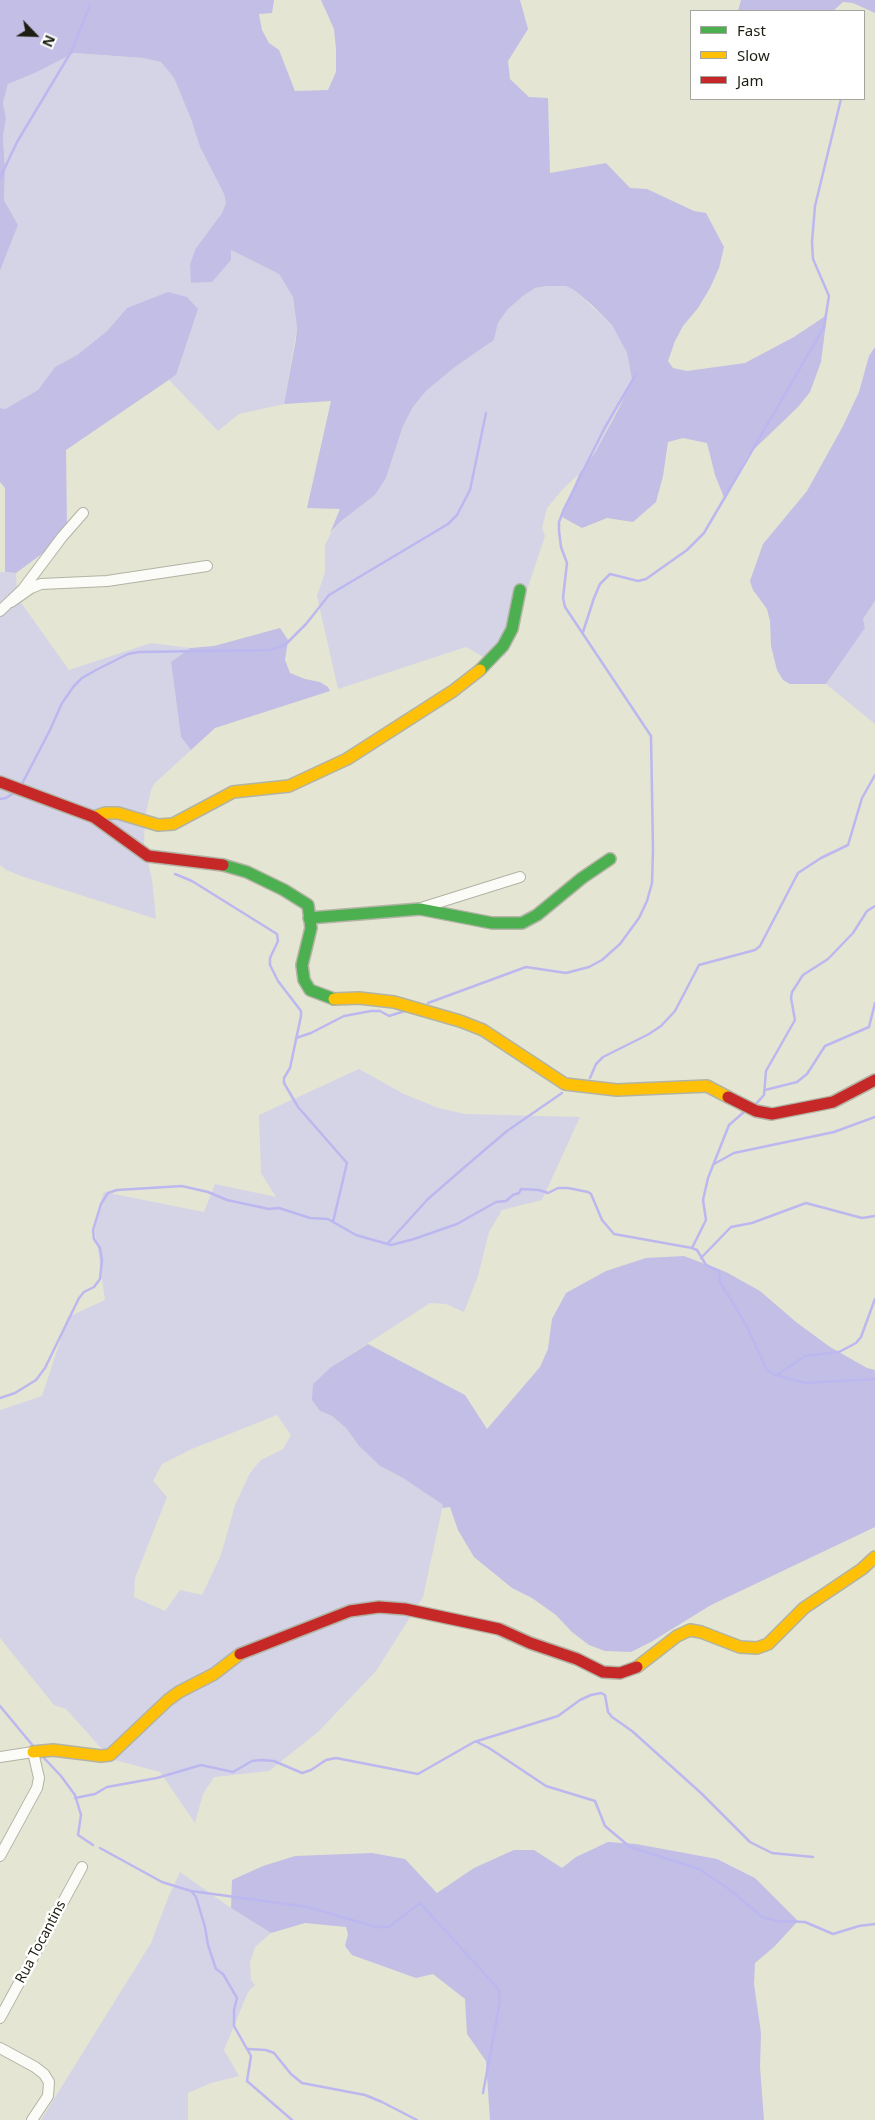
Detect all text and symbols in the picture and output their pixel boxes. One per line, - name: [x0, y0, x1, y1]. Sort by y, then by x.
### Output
- north arrow: [10, 10, 60, 60]
- legend: [690, 10, 865, 100]
- text: Fast: [737, 20, 766, 40]
- text: N: [38, 32, 60, 50]
- text: Slow: [737, 45, 770, 65]
- text: Jam: [737, 70, 764, 90]
- street label: Rua Tocantins: [12, 1898, 70, 1986]

